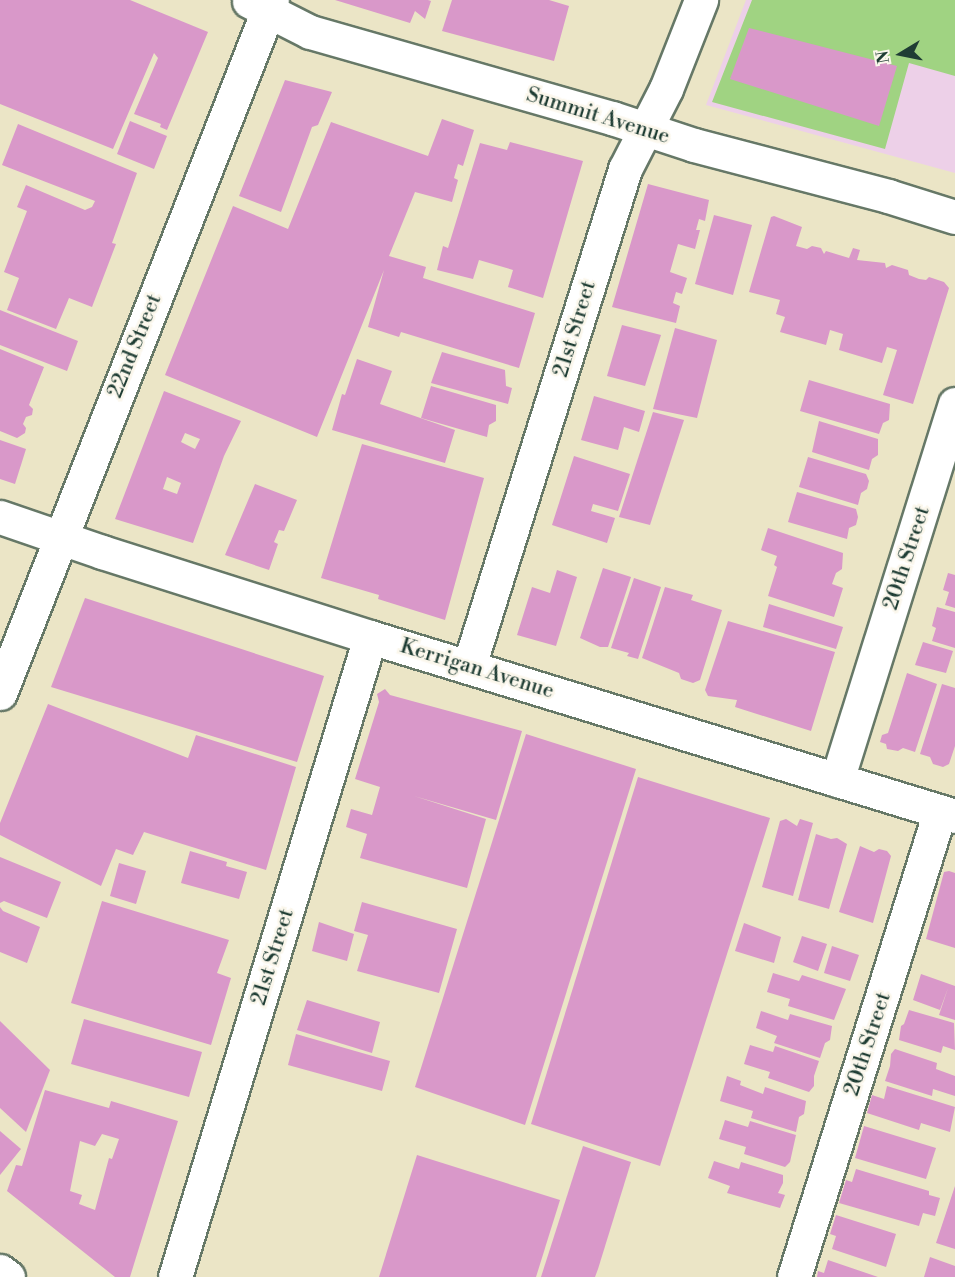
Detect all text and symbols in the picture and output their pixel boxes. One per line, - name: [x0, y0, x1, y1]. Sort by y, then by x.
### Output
- north arrow: [871, 24, 931, 84]
- text: N: [872, 49, 894, 65]
- street label: Summit Avenue: [523, 82, 673, 150]
- street label: 21st Street: [548, 278, 602, 380]
- street label: 22nd Street: [103, 290, 167, 402]
- street label: 20th Street: [878, 503, 936, 613]
- street label: Kerrigan Avenue: [397, 634, 557, 704]
- street label: 21st Street: [246, 906, 300, 1008]
- street label: 20th Street: [839, 989, 897, 1099]

